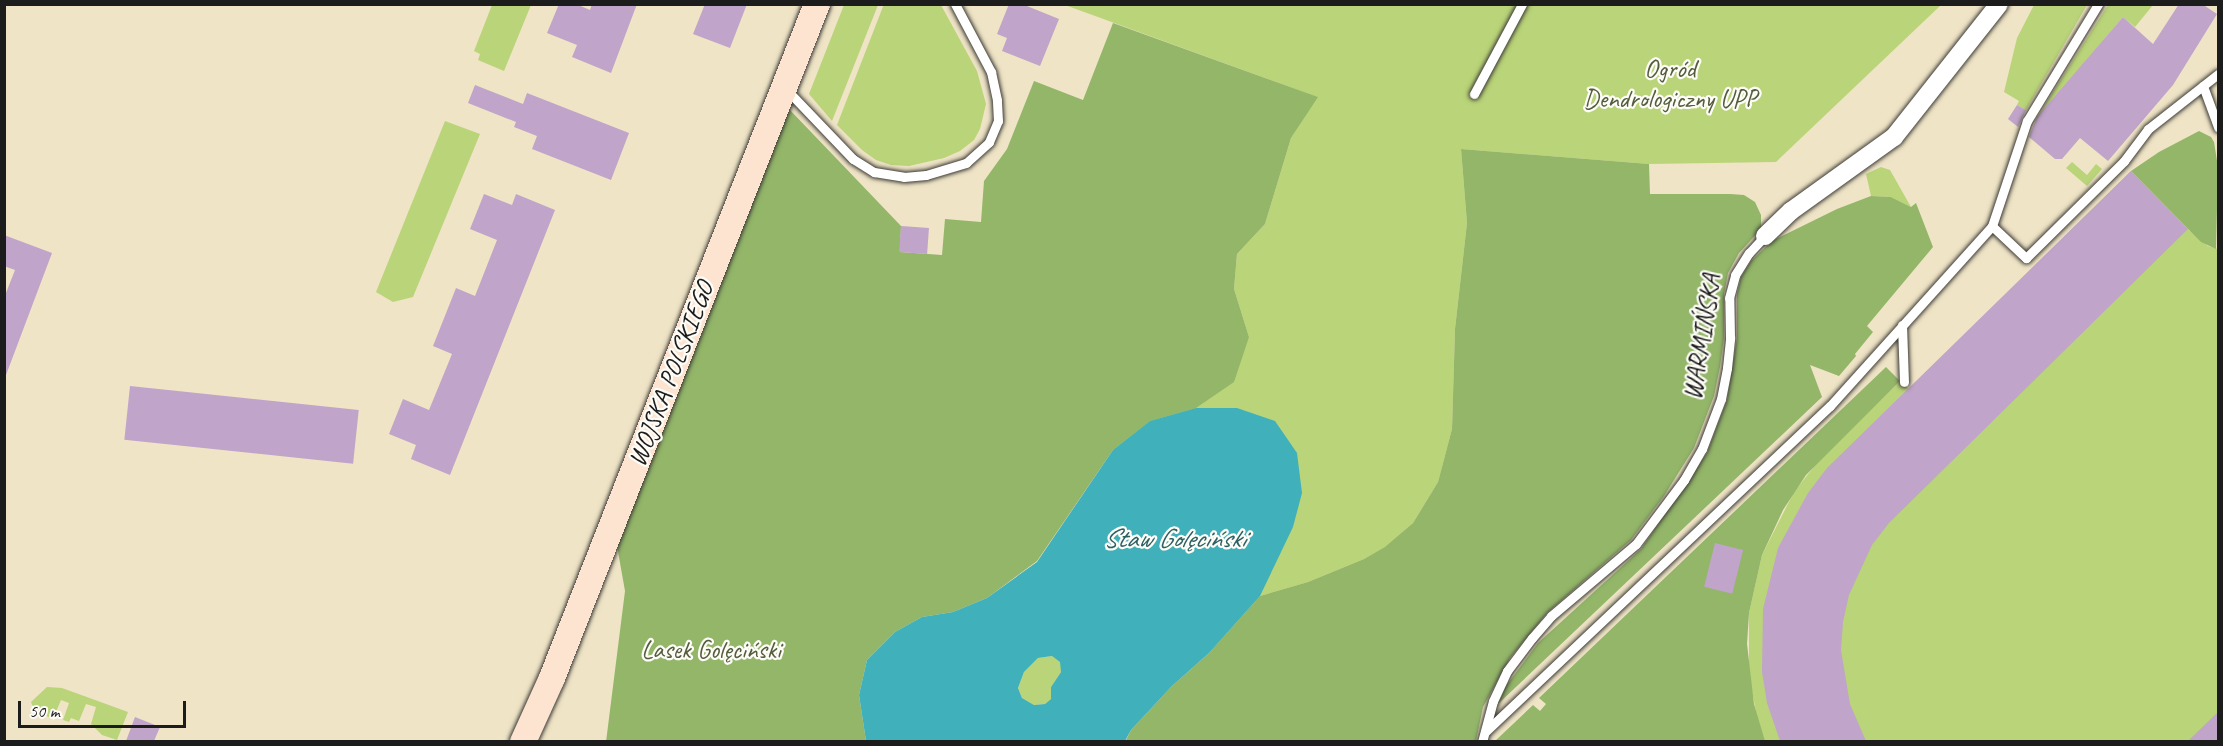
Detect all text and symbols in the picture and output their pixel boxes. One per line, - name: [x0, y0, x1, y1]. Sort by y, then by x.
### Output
- park label: Ogród Dendrologiczny UPP: [1583, 53, 1757, 114]
- street label: WARMIŃSKA: [1677, 272, 1727, 402]
- street label: WOJSKA POLSKIEGO: [622, 278, 720, 470]
- water label: Staw Golęciński: [1103, 523, 1245, 555]
- park label: Lasek Golęciński: [641, 634, 781, 666]
- scale bar: [21, 689, 189, 727]
- text: 50 m: [29, 700, 60, 722]

